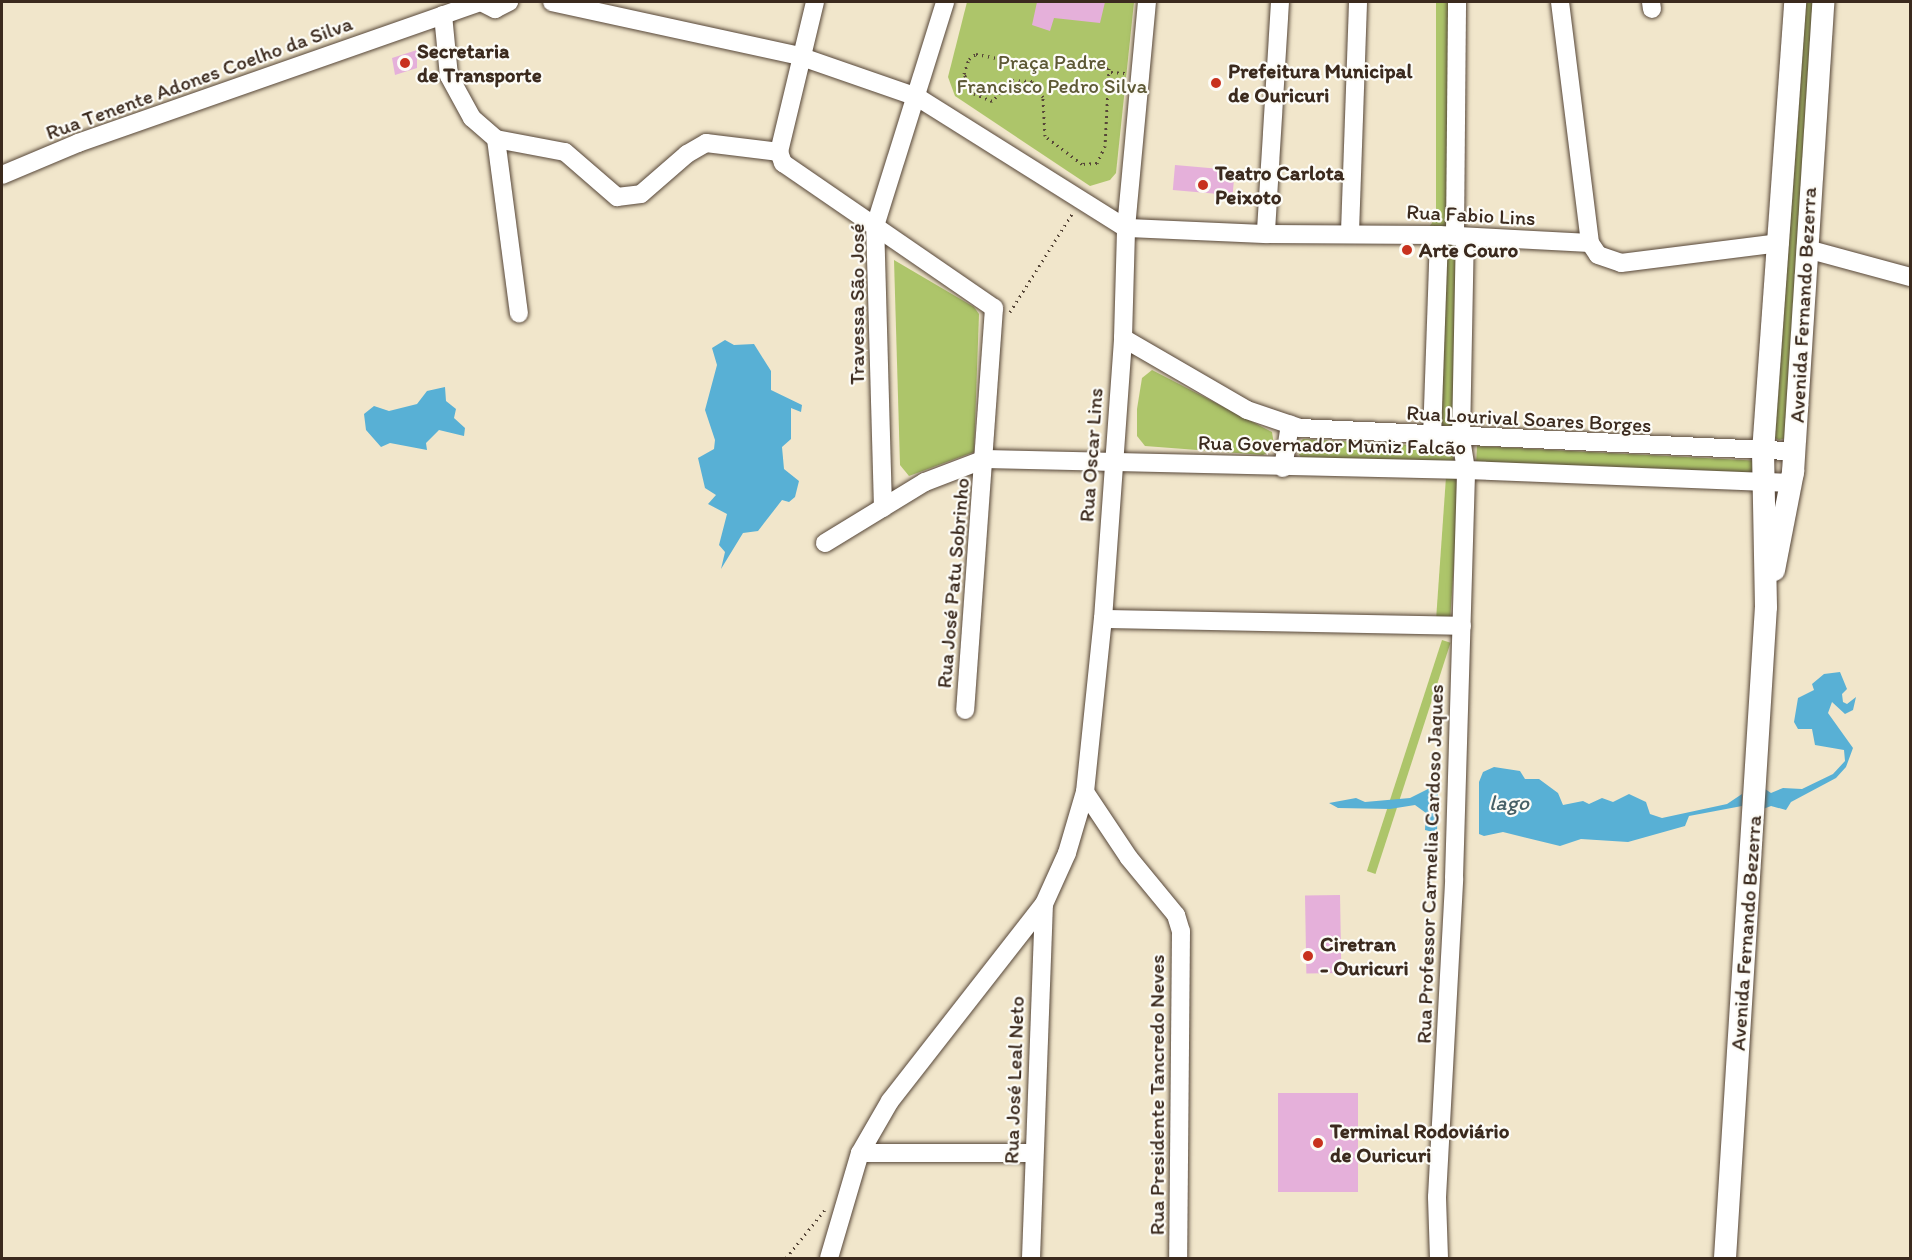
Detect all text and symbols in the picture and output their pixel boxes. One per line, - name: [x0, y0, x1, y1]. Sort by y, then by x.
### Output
- street label: Rua Tenente Adones Coelho da Silva: [43, 11, 355, 145]
- place label: Secretaria de Transporte: [417, 38, 541, 88]
- park label: Praça Padre Francisco Pedro Silva: [957, 49, 1147, 99]
- marker: Secretaria de Transporte: [398, 56, 412, 70]
- place label: Prefeitura Municipal de Ouricuri: [1228, 58, 1413, 108]
- marker: Prefeitura Municipal de Ouricuri: [1209, 76, 1223, 90]
- place label: Teatro Carlota Peixoto: [1215, 160, 1344, 210]
- marker: Teatro Carlota Peixoto: [1196, 178, 1210, 192]
- street label: Avenida Fernando Bezerra: [1784, 187, 1822, 423]
- street label: Rua Fabio Lins: [1406, 199, 1536, 231]
- street label: Travessa São José: [844, 223, 870, 385]
- place label: Arte Couro: [1419, 237, 1518, 263]
- marker: Arte Couro: [1400, 243, 1414, 257]
- street label: Rua Oscar Lins: [1074, 387, 1108, 523]
- street label: Rua Lourival Soares Borges: [1406, 400, 1652, 438]
- street label: Rua Governador Muniz Falcão: [1198, 430, 1466, 460]
- street label: Rua José Patu Sobrinho: [931, 477, 975, 689]
- street label: Rua Professor Carmelia Cardoso Jaques: [1411, 684, 1449, 1044]
- water label: lago: [1489, 790, 1529, 816]
- street label: Avenida Fernando Bezerra: [1725, 815, 1767, 1051]
- place label: Ciretran - Ouricuri: [1320, 931, 1409, 981]
- marker: Ciretran - Ouricuri: [1301, 949, 1315, 963]
- street label: Rua Presidente Tancredo Neves: [1144, 954, 1170, 1236]
- street label: Rua José Leal Neto: [998, 995, 1030, 1165]
- place label: Terminal Rodoviário de Ouricuri: [1330, 1118, 1510, 1168]
- marker: Terminal Rodoviário de Ouricuri: [1311, 1136, 1325, 1150]

